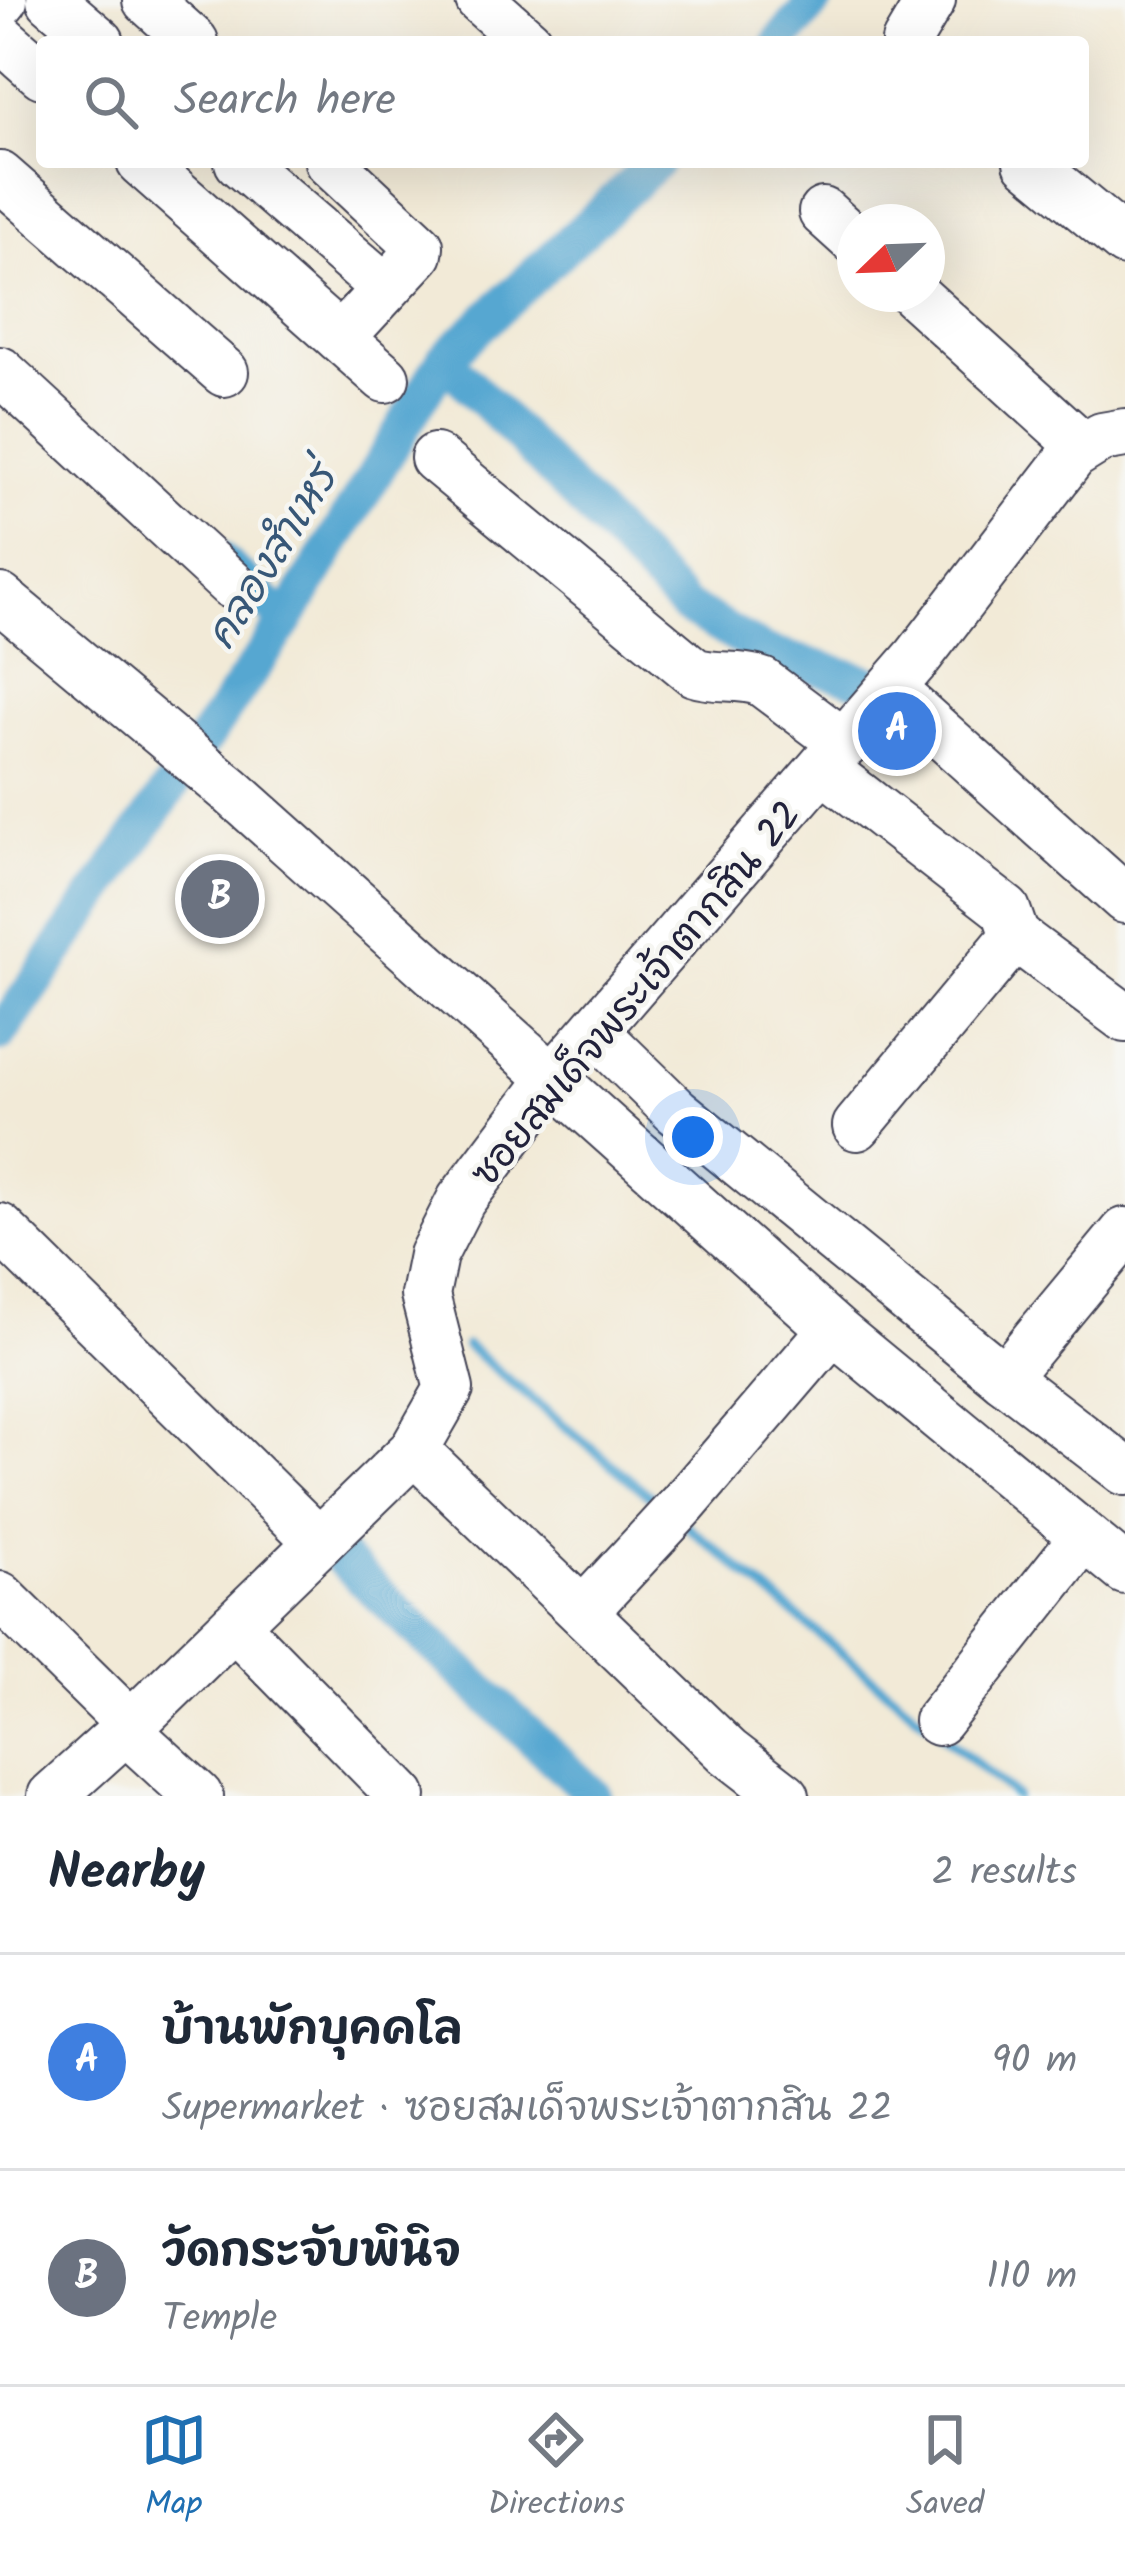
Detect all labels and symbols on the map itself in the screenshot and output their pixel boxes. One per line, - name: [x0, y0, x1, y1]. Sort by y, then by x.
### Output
- north arrow: [837, 204, 945, 312]
- water label: คลองสำเหร่: [190, 445, 361, 663]
- pin: A: [858, 686, 936, 776]
- street label: ซอยสมเด็จพระเจ้าตากสิน 22: [457, 789, 819, 1203]
- pin: B: [181, 854, 259, 944]
- your location: [663, 1107, 723, 1167]

